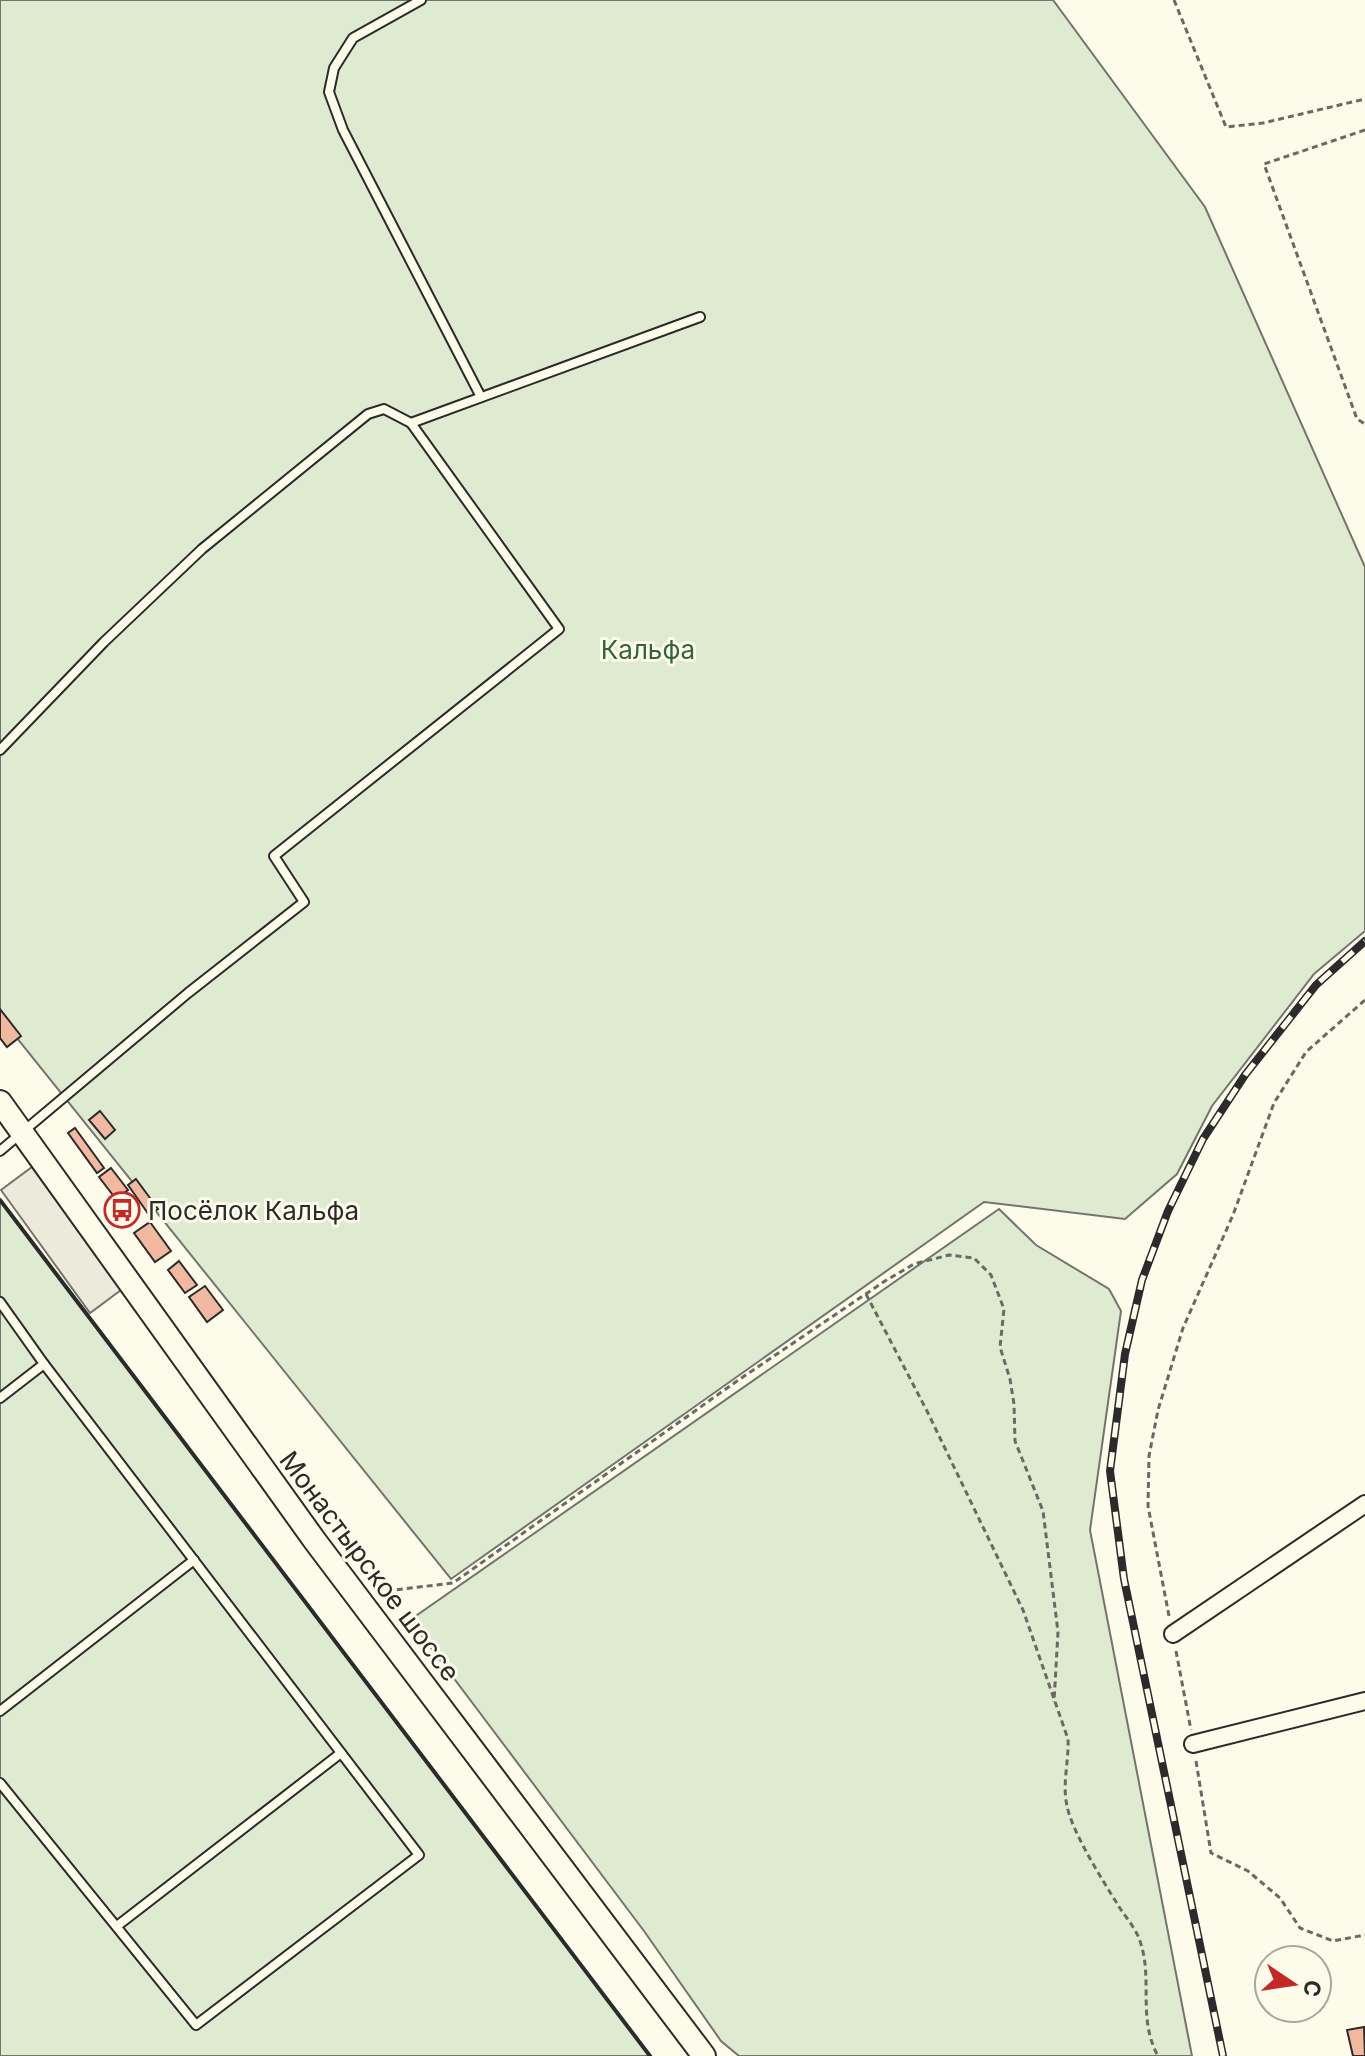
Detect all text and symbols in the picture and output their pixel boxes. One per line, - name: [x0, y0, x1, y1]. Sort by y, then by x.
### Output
- park label: Кальфа: [601, 634, 695, 665]
- bus stop icon: Посёлок Кальфа: [103, 1191, 141, 1229]
- place label: Посёлок Кальфа: [148, 1195, 359, 1226]
- street label: Монастырское шоссе: [273, 1445, 467, 1687]
- north arrow: [1253, 1944, 1333, 2024]
- text: С: [1298, 1978, 1327, 1999]

